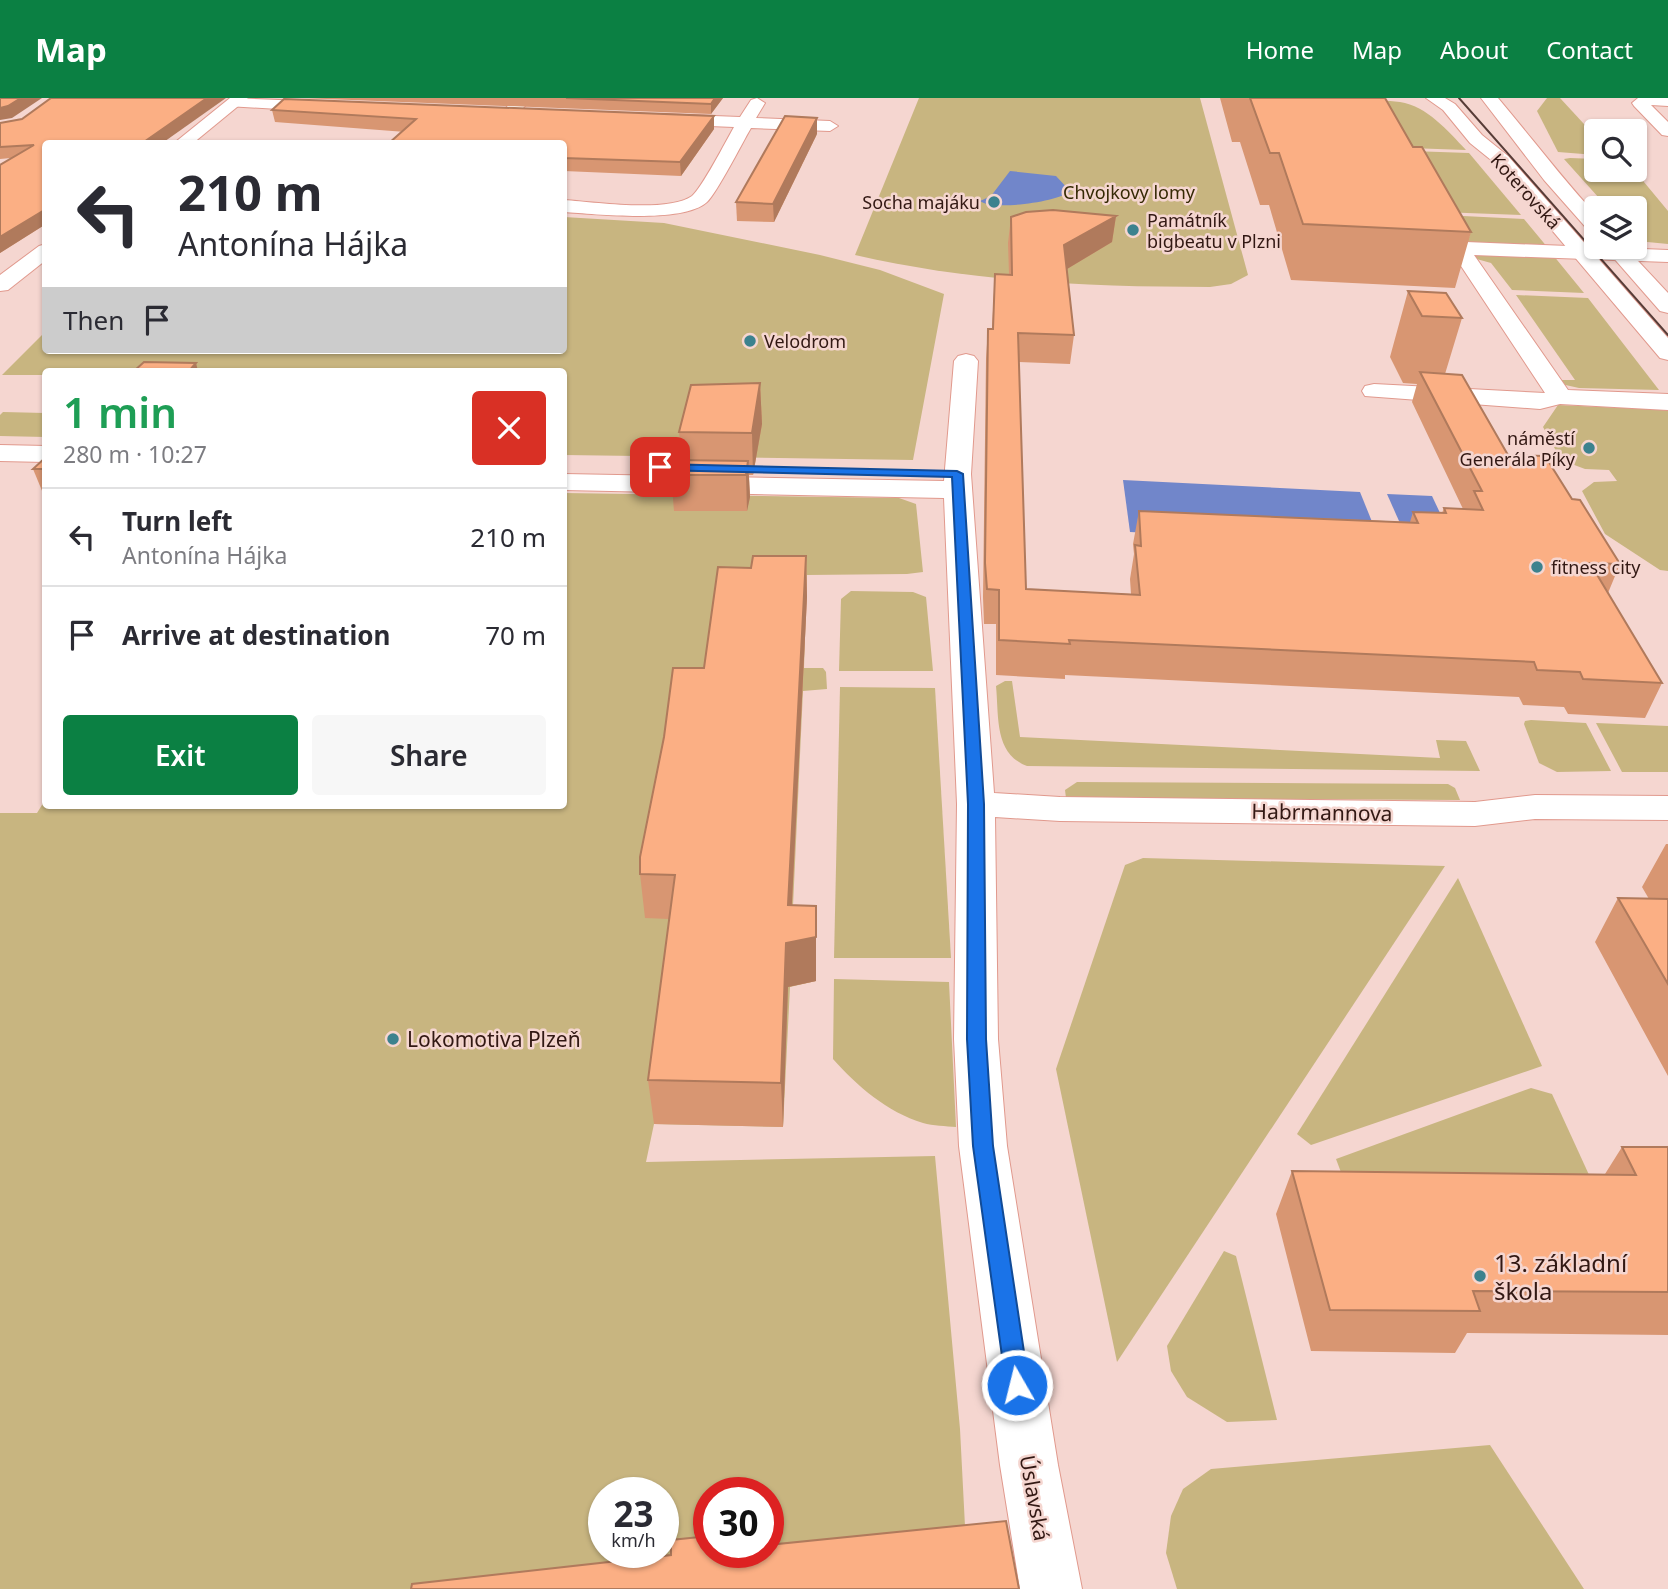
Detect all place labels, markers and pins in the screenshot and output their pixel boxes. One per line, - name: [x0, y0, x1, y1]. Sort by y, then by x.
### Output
- place label: Socha majáku: [862, 190, 980, 214]
- marker: Socha majáku: [986, 194, 1002, 210]
- place label: Památník bigbeatu v Plzni: [1147, 208, 1281, 253]
- marker: Památník bigbeatu v Plzni: [1125, 222, 1141, 238]
- place label: Velodrom: [764, 329, 846, 353]
- marker: Velodrom: [742, 333, 758, 349]
- place label: náměstí Generála Píky: [1460, 426, 1576, 471]
- pin: [630, 437, 690, 497]
- marker: náměstí Generála Píky: [1581, 440, 1597, 456]
- place label: fitness city: [1551, 555, 1641, 579]
- marker: fitness city: [1529, 559, 1545, 575]
- place label: Lokomotiva Plzeň: [407, 1025, 581, 1053]
- marker: Lokomotiva Plzeň: [385, 1031, 401, 1047]
- place label: 13. základní škola: [1494, 1246, 1628, 1307]
- marker: 13. základní škola: [1472, 1268, 1488, 1284]

